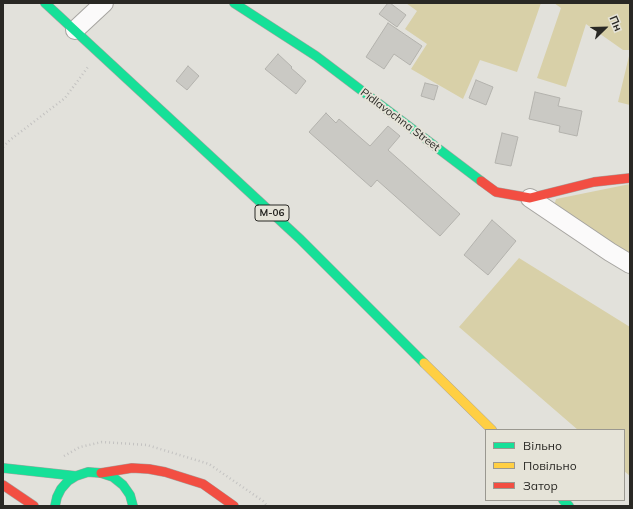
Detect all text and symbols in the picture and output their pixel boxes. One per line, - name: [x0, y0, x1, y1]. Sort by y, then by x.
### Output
- north arrow: [585, 8, 625, 48]
- text: Пн: [607, 14, 625, 33]
- street label: Pidlavochna Street: [358, 86, 442, 154]
- road number: М-06: [255, 205, 289, 221]
- legend: [485, 429, 625, 501]
- text: Вільно: [523, 438, 562, 453]
- text: Повільно: [523, 458, 577, 473]
- text: Затор: [523, 478, 558, 493]

